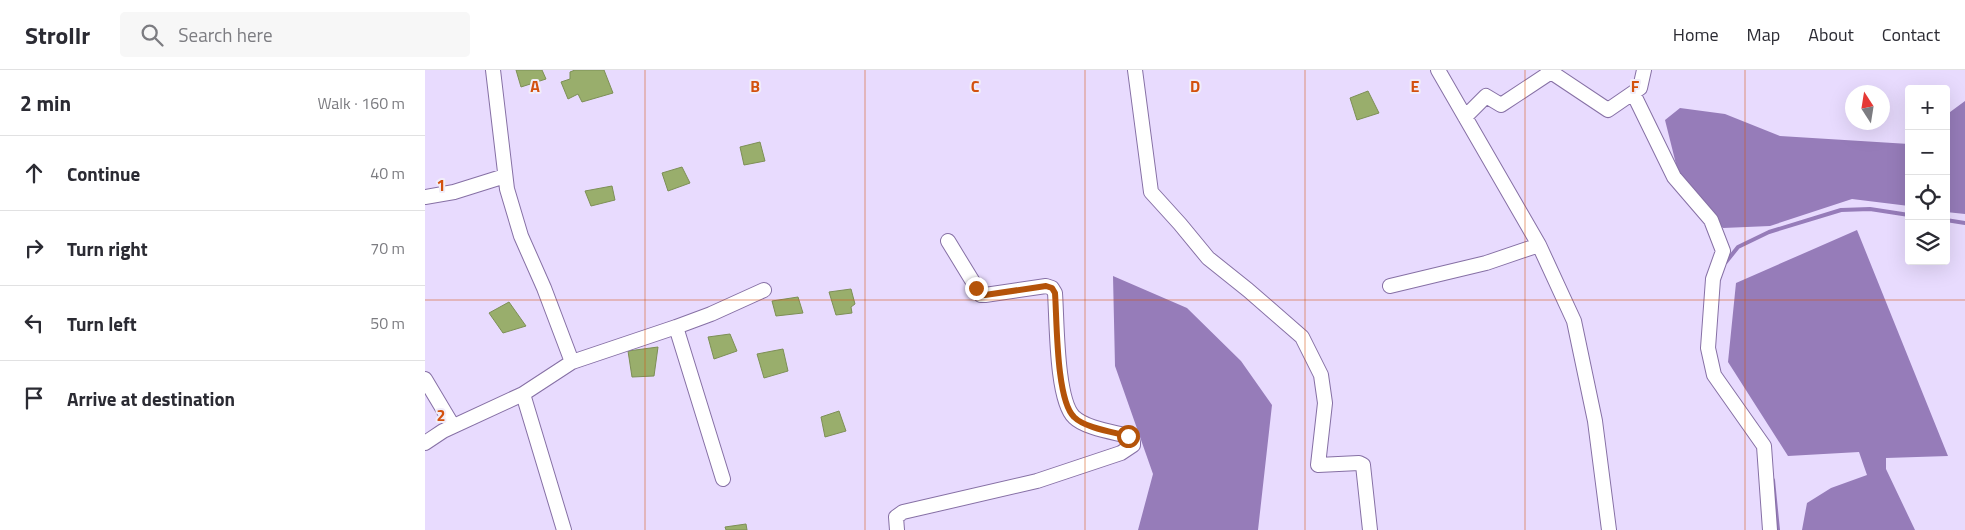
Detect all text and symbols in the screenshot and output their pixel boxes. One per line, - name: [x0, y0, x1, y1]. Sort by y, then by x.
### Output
- search box: [120, 12, 470, 57]
- text: Strollr: [25, 17, 90, 53]
- text: Search here: [178, 20, 273, 49]
- icon: search: [138, 21, 166, 49]
- text: Home: [1673, 21, 1719, 48]
- text: Map: [1747, 21, 1780, 48]
- text: About: [1808, 21, 1854, 48]
- text: Contact: [1882, 21, 1940, 48]
- text: A: [530, 74, 540, 98]
- text: B: [750, 74, 760, 98]
- text: C: [971, 74, 980, 98]
- text: D: [1190, 74, 1200, 98]
- text: E: [1411, 74, 1420, 98]
- text: F: [1631, 74, 1640, 98]
- north arrow: [1845, 85, 1890, 130]
- map controls: [1905, 85, 1950, 265]
- button: +: [1905, 85, 1950, 130]
- text: 2 min: [20, 87, 71, 119]
- text: Walk · 160 m: [317, 91, 405, 115]
- button: −: [1905, 130, 1950, 175]
- icon: ahead: [20, 159, 48, 187]
- text: Continue: [67, 159, 140, 188]
- text: 40 m: [370, 161, 405, 185]
- text: 1: [437, 173, 445, 197]
- button: locate: [1905, 175, 1950, 220]
- button: layers: [1905, 220, 1950, 265]
- icon: right: [20, 234, 48, 262]
- text: Turn right: [67, 234, 148, 263]
- text: 70 m: [370, 236, 405, 260]
- route end: [965, 277, 988, 300]
- icon: left: [20, 309, 48, 337]
- text: Turn left: [67, 309, 137, 338]
- text: 50 m: [370, 311, 405, 335]
- icon: arrive: [20, 384, 48, 412]
- text: Arrive at destination: [67, 384, 235, 413]
- text: 2: [437, 403, 445, 427]
- route start: [1117, 425, 1140, 448]

